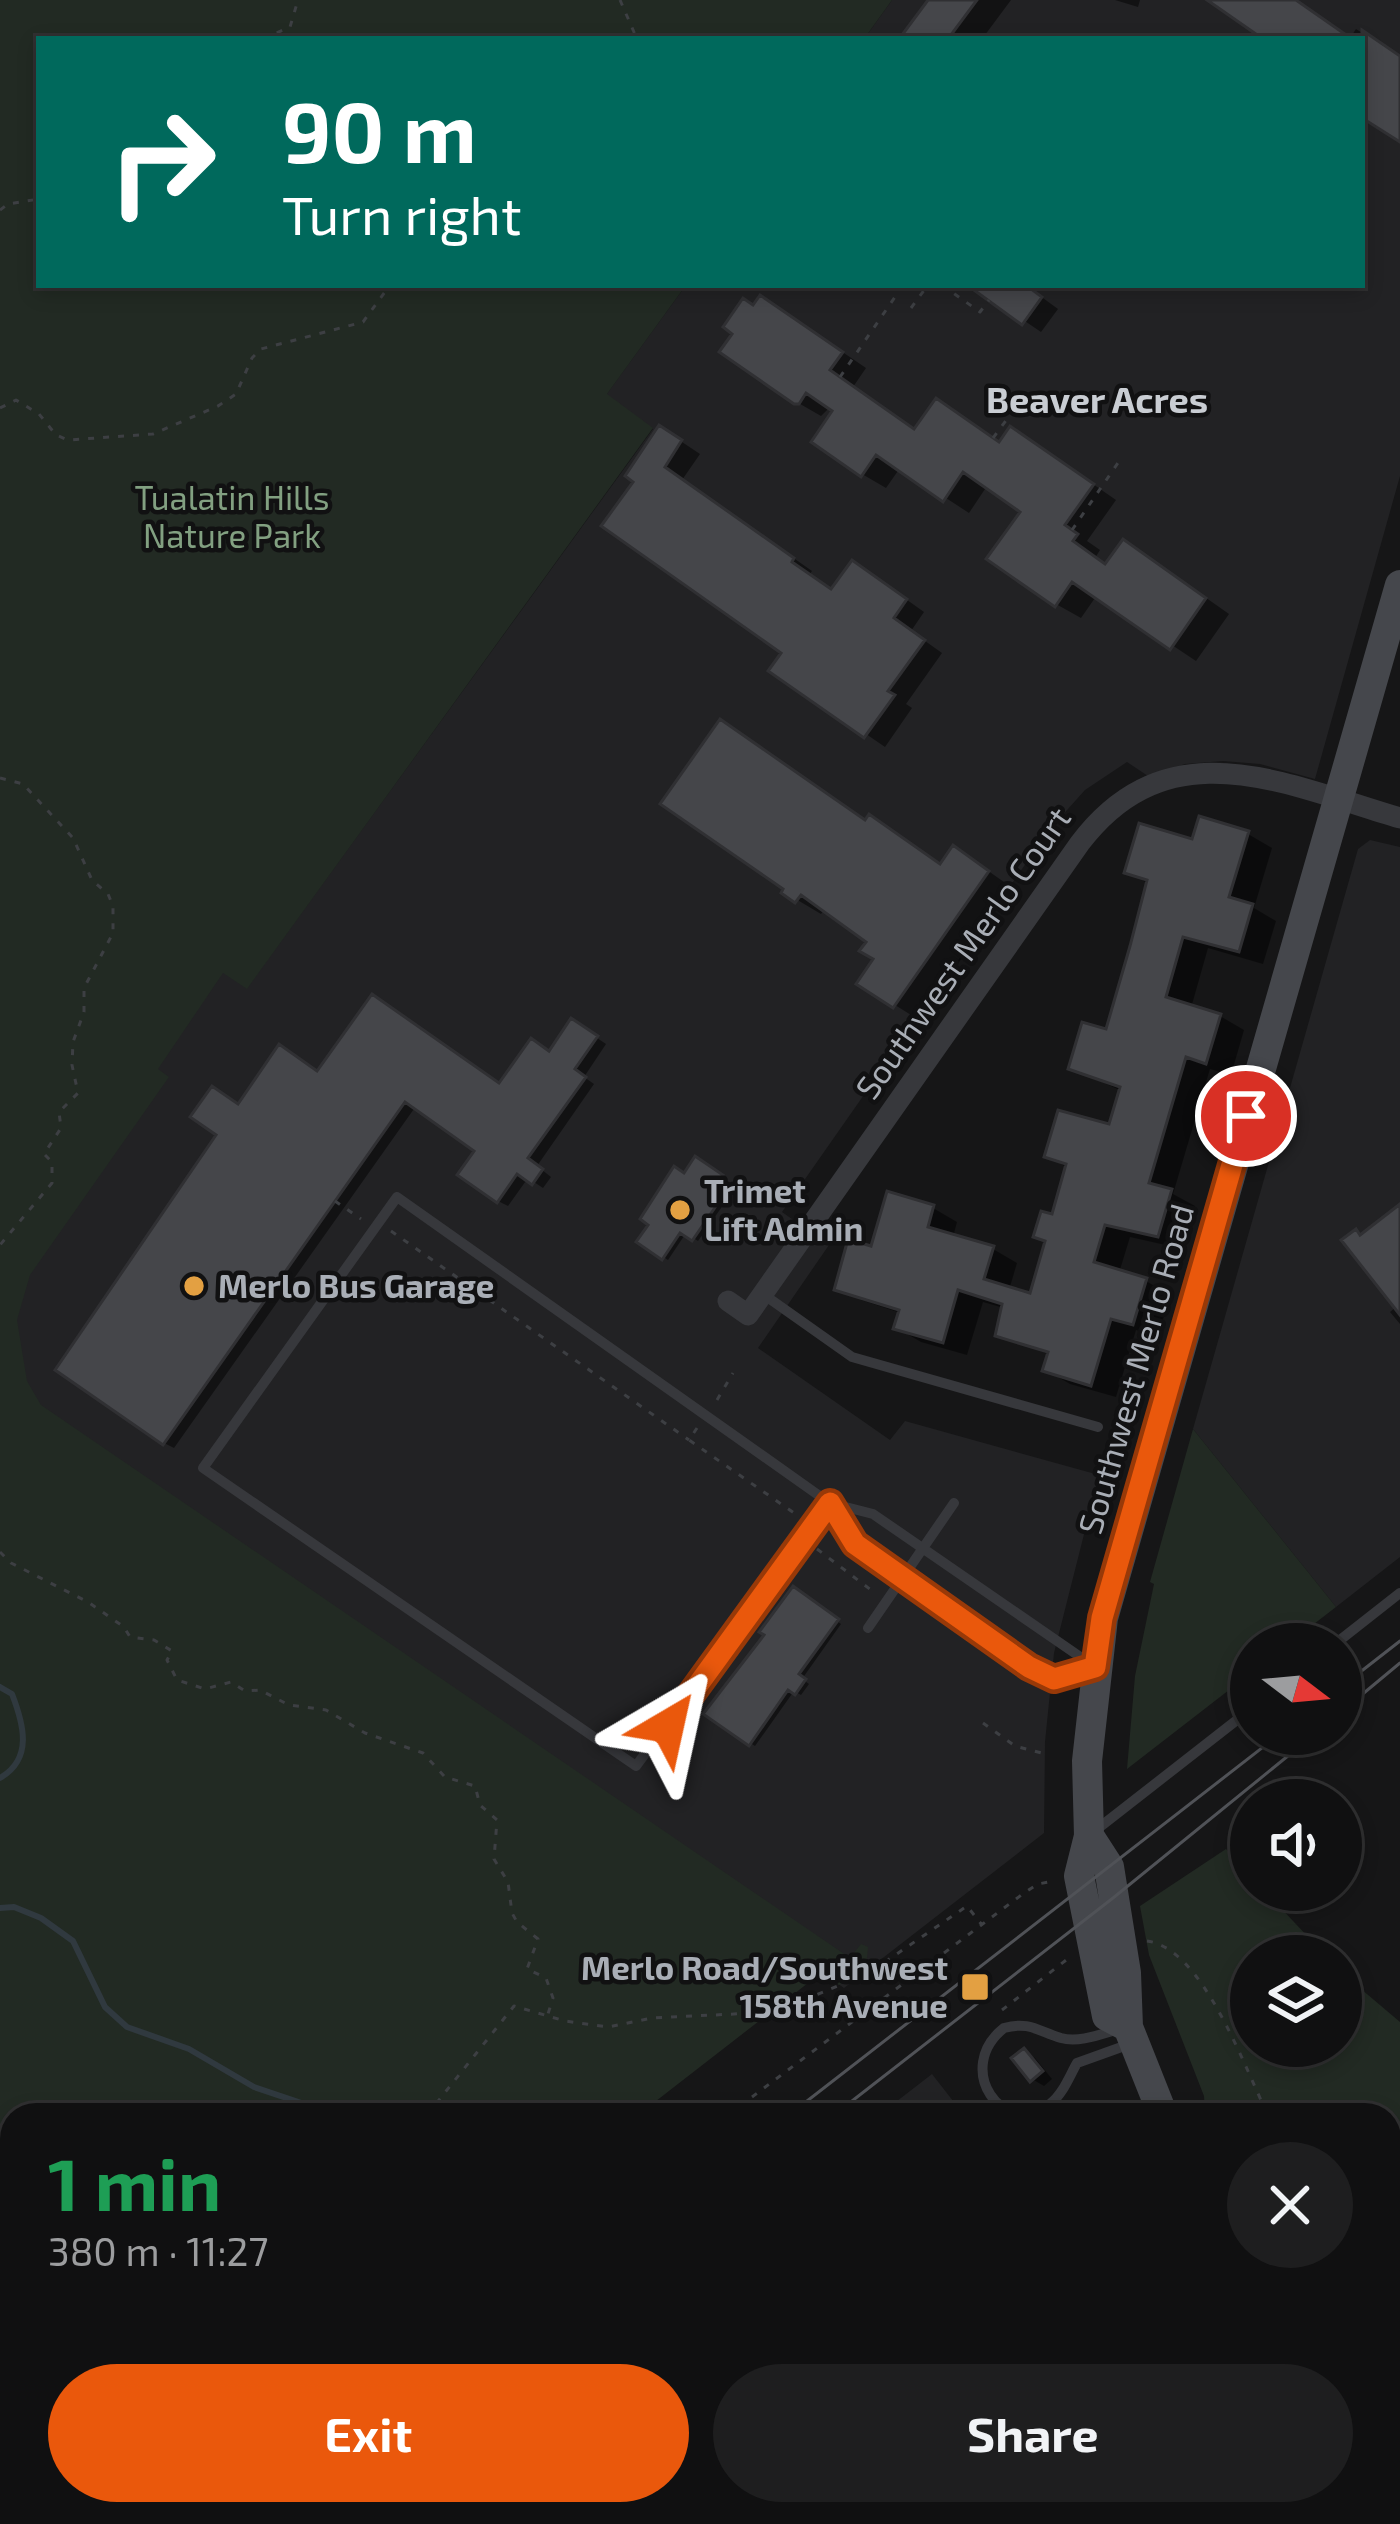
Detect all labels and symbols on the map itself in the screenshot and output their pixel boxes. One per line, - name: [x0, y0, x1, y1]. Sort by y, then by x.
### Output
- district label: Beaver Acres: [986, 377, 1208, 420]
- park label: Tualatin Hills Nature Park: [135, 477, 329, 555]
- street label: Southwest Merlo Court: [846, 799, 1078, 1106]
- pin: [1195, 1065, 1297, 1167]
- place label: Trimet Lift Admin: [704, 1170, 863, 1248]
- marker: Trimet Lift Admin: [667, 1197, 693, 1223]
- street label: Southwest Merlo Road: [1069, 1199, 1201, 1538]
- place label: Merlo Bus Garage: [218, 1265, 494, 1305]
- marker: Merlo Bus Garage: [181, 1273, 207, 1299]
- north arrow: [1230, 1623, 1362, 1755]
- position arrow: [605, 1663, 731, 1789]
- place label: Merlo Road/Southwest 158th Avenue: [581, 1947, 948, 2025]
- marker: Merlo Road/Southwest 158th Avenue: [959, 1971, 991, 2003]

